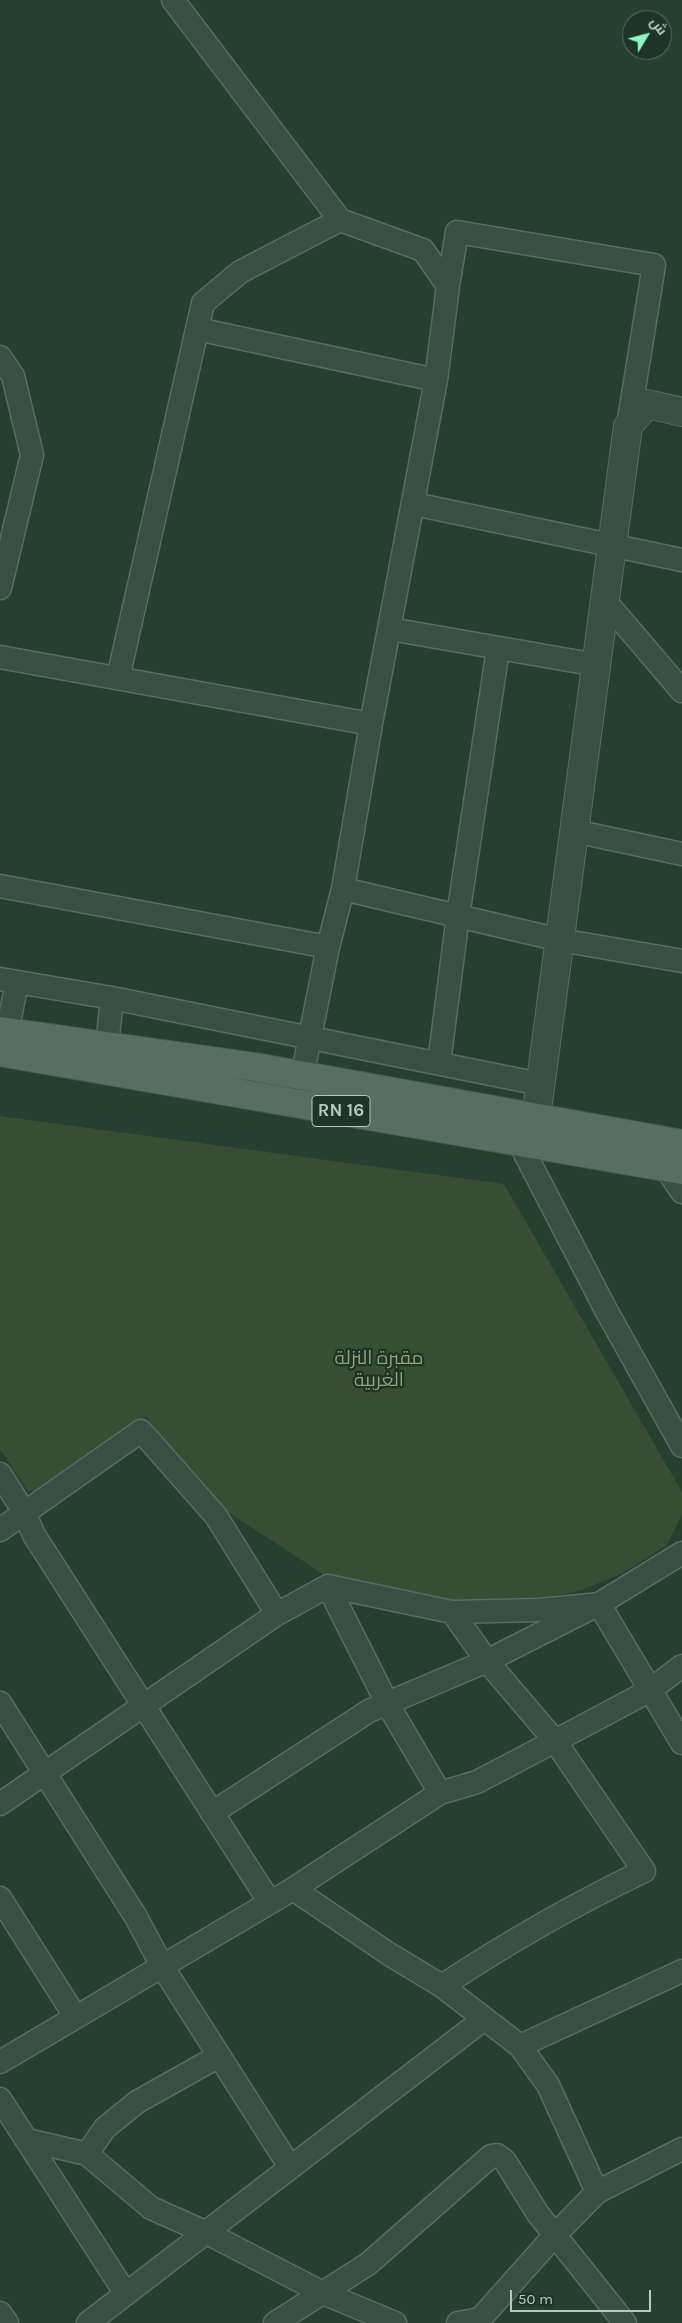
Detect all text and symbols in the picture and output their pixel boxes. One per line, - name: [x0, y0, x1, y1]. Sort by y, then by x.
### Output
- north arrow: [622, 10, 672, 60]
- text: ش: [646, 14, 671, 39]
- road number: RN 16: [312, 1096, 370, 1126]
- park label: مقبرة النزلة الغربية: [334, 1348, 424, 1392]
- scale bar: [512, 2280, 653, 2312]
- text: 50 m: [518, 2290, 553, 2308]

